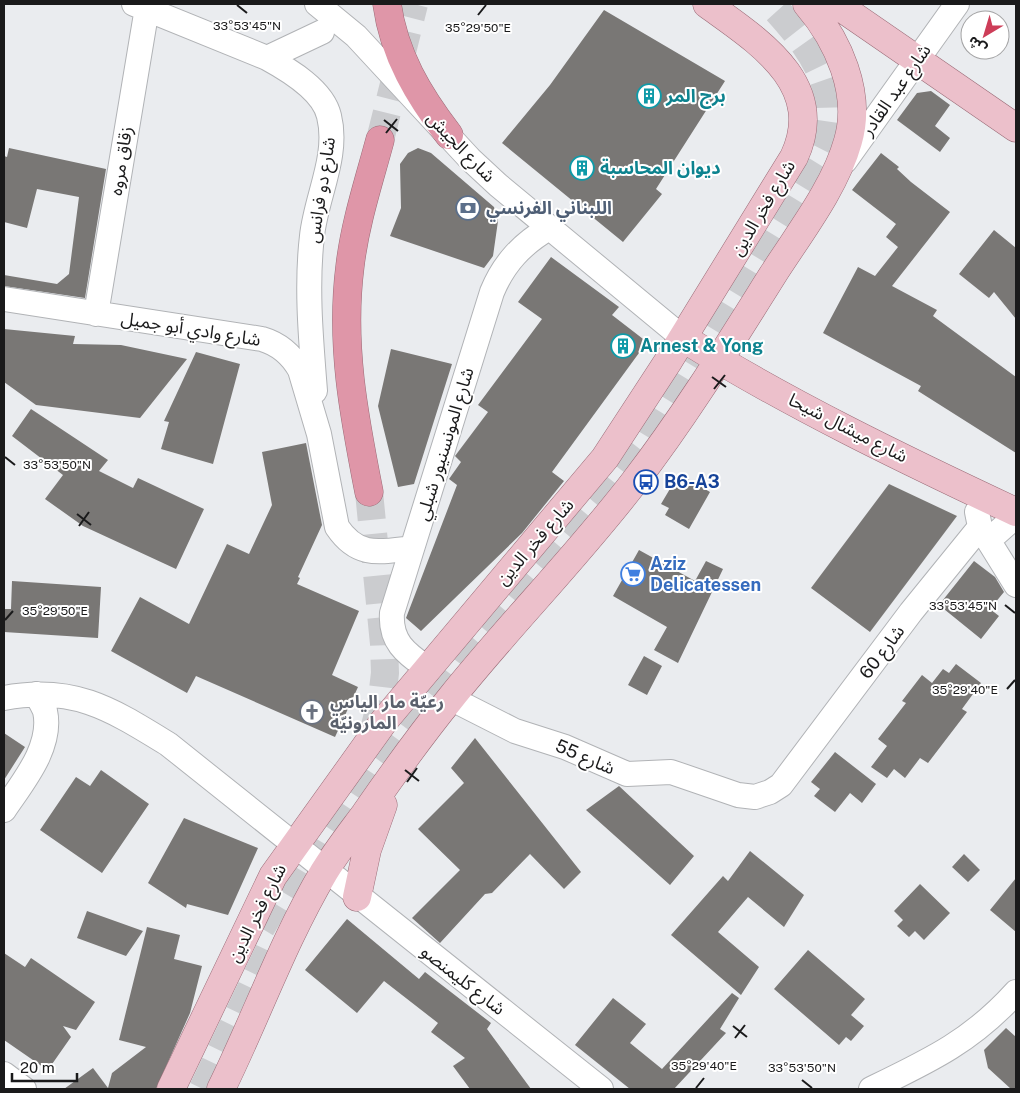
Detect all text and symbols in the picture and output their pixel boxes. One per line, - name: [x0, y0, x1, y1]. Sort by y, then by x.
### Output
- north arrow: [960, 10, 1010, 60]
- text: 33°53'45"N: [213, 19, 281, 33]
- text: 35°29'50"E: [445, 21, 511, 35]
- text: ش: [965, 33, 989, 57]
- street label: شارع عبد القادر: [856, 40, 938, 143]
- building icon: برج المر: [636, 83, 662, 109]
- place label: برج المر: [665, 85, 726, 109]
- street label: شارع الجيش: [420, 107, 500, 189]
- street label: زقاق مروه: [105, 125, 137, 197]
- street label: شارع دو فرانس: [302, 135, 343, 245]
- building icon: ديوان المحاسبة: [569, 155, 595, 181]
- street label: شارع فخر الدين: [726, 156, 803, 261]
- place label: ديوان المحاسبة: [600, 157, 721, 178]
- bank icon: اللبناني الفرنسي: [455, 195, 481, 221]
- place label: اللبناني الفرنسي: [486, 197, 612, 222]
- street label: شارع وادي أبو جميل: [119, 307, 263, 354]
- building icon: Arnest & Yong: [610, 333, 636, 359]
- place label: Arnest & Yong: [640, 335, 763, 356]
- street label: شارع المونسنيور شبلي: [411, 365, 482, 524]
- street label: شارع ميشال شيحا: [783, 389, 911, 470]
- text: 33°53'50"N: [23, 458, 91, 472]
- bus stop icon: B6-A3: [633, 469, 659, 495]
- place label: B6-A3: [664, 471, 720, 492]
- street label: شارع فخر الدين: [491, 494, 581, 592]
- place label: Aziz Delicatessen: [650, 553, 761, 595]
- supermarket icon: Aziz Delicatessen: [620, 561, 646, 587]
- text: 33°53'45"N: [929, 599, 997, 613]
- text: 35°29'50"E: [22, 604, 88, 618]
- street label: شارع 60: [855, 621, 912, 685]
- text: 35°29'40"E: [932, 683, 998, 697]
- place label: رعيّة مار الياس المارونيّة: [330, 691, 444, 734]
- church icon: رعيّة مار الياس المارونيّة: [299, 699, 325, 725]
- street label: شارع 55: [551, 735, 618, 782]
- street label: شارع فخر الدين: [223, 860, 294, 967]
- street label: شارع كليمنصو: [415, 940, 510, 1022]
- scale bar: [12, 1050, 78, 1082]
- text: 20 m: [20, 1059, 55, 1076]
- text: 35°29'40"E: [671, 1059, 737, 1073]
- text: 33°53'50"N: [768, 1061, 836, 1075]

